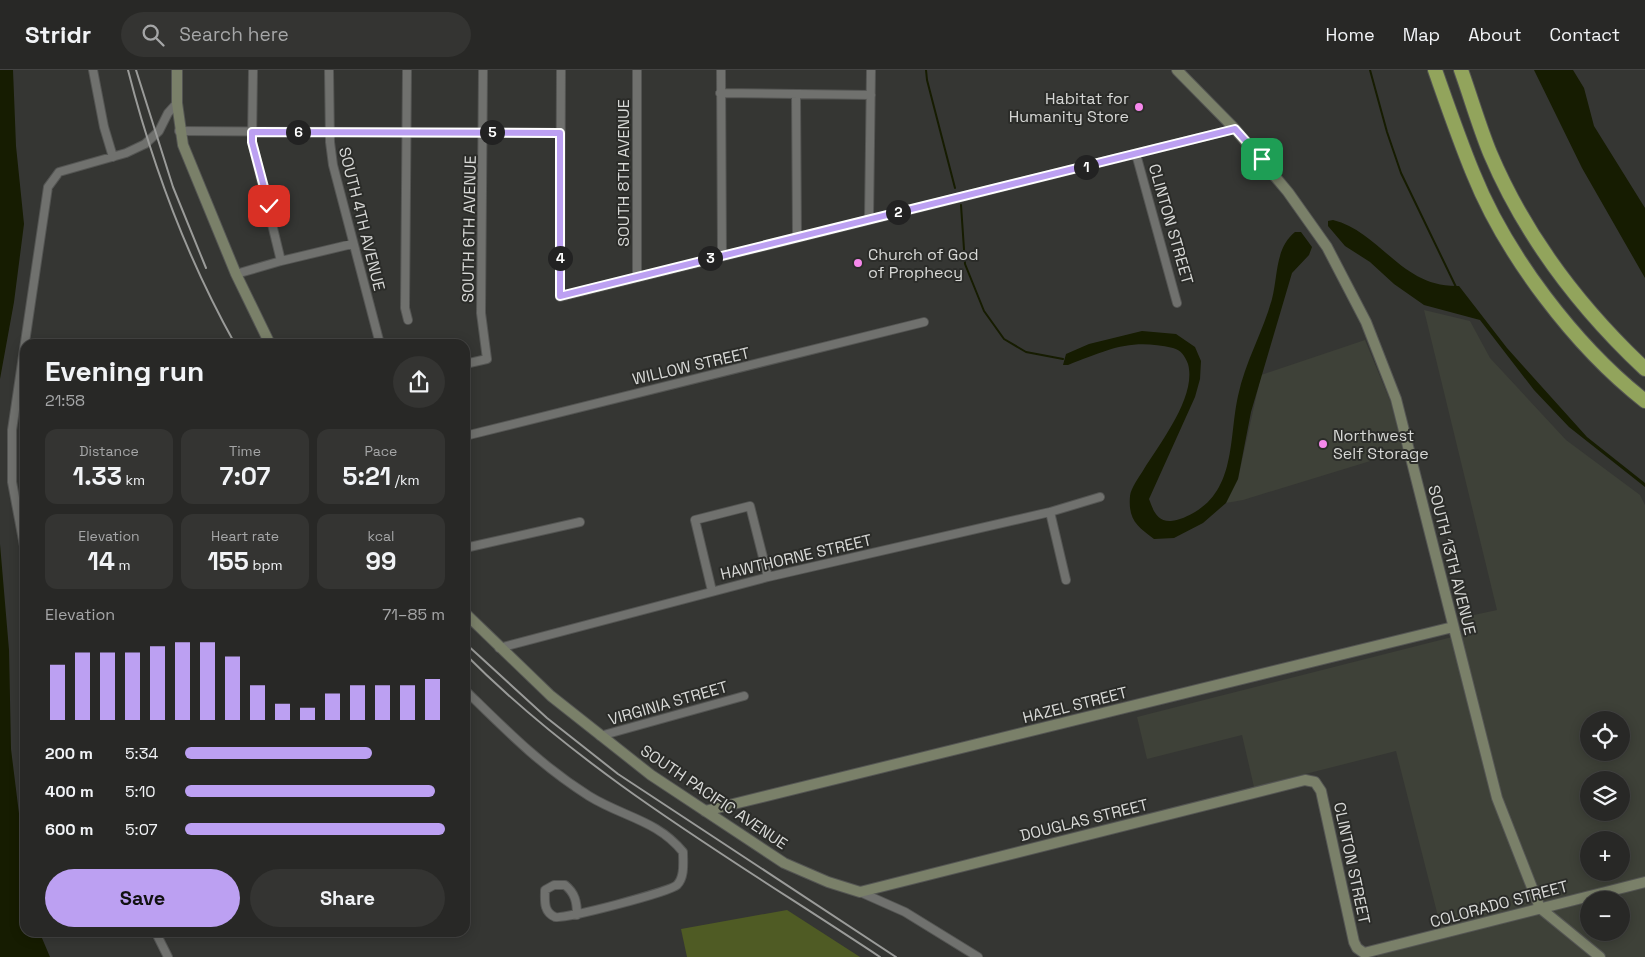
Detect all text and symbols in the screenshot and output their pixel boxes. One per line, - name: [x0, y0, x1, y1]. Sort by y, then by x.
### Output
- search box: [121, 12, 471, 57]
- text: Stridr: [25, 19, 91, 50]
- icon: search: [139, 21, 167, 49]
- text: Search here: [179, 22, 289, 47]
- text: Home: [1326, 23, 1375, 46]
- text: Map: [1403, 23, 1440, 46]
- text: About: [1468, 23, 1522, 46]
- text: Contact: [1550, 23, 1620, 46]
- place label: Habitat for Humanity Store: [1009, 88, 1129, 127]
- street label: SOUTH 8TH AVENUE: [613, 99, 634, 247]
- marker: Habitat for Humanity Store: [1133, 101, 1145, 113]
- pin: 6: [286, 120, 310, 144]
- pin: 5: [480, 120, 504, 144]
- text: 6: [294, 123, 303, 141]
- text: 5: [488, 123, 497, 141]
- pin: [1241, 138, 1283, 180]
- street label: SOUTH 4TH AVENUE: [334, 145, 390, 293]
- icon: arrive: [1248, 145, 1276, 173]
- pin: 1: [1074, 154, 1098, 180]
- street label: SOUTH 6TH AVENUE: [457, 155, 481, 303]
- text: 1: [1083, 158, 1090, 176]
- street label: CLINTON STREET: [1144, 161, 1198, 287]
- pin: [248, 185, 290, 227]
- icon: check: [255, 192, 283, 220]
- pin: 2: [886, 200, 910, 224]
- text: 2: [894, 203, 903, 221]
- place label: Church of God of Prophecy: [868, 244, 979, 283]
- pin: 4: [548, 246, 572, 270]
- pin: 3: [698, 246, 722, 270]
- text: 4: [556, 249, 565, 267]
- text: 3: [706, 249, 715, 267]
- marker: Church of God of Prophecy: [852, 257, 864, 269]
- street label: WILLOW STREET: [630, 342, 752, 390]
- text: Evening run: [45, 353, 204, 389]
- button: share: [393, 356, 445, 408]
- text: 21:58: [45, 390, 85, 411]
- place label: Northwest Self Storage: [1333, 425, 1429, 464]
- marker: Northwest Self Storage: [1317, 438, 1329, 450]
- text: Distance: [79, 442, 139, 460]
- text: Time: [229, 442, 261, 460]
- text: Pace: [365, 442, 397, 460]
- text: 1.33: [73, 460, 122, 492]
- text: 7:07: [220, 460, 270, 492]
- text: 5:21: [343, 460, 391, 492]
- text: km: [122, 471, 145, 489]
- text: /km: [391, 471, 419, 489]
- street label: SOUTH 13TH AVENUE: [1423, 483, 1481, 637]
- text: Elevation: [78, 527, 140, 545]
- text: Heart rate: [211, 527, 279, 545]
- text: kcal: [367, 527, 395, 545]
- street label: HAWTHORNE STREET: [718, 529, 874, 585]
- text: 14: [88, 545, 115, 577]
- text: 155: [208, 545, 249, 577]
- text: 99: [366, 545, 396, 577]
- text: m: [115, 556, 130, 574]
- text: bpm: [249, 556, 282, 574]
- text: Elevation: [45, 604, 115, 625]
- text: 71–85 m: [382, 604, 445, 625]
- street label: VIRGINIA STREET: [606, 676, 730, 730]
- street label: HAZEL STREET: [1020, 682, 1130, 728]
- map controls: [1580, 711, 1630, 941]
- button: locate: [1580, 711, 1630, 761]
- street label: SOUTH PACIFIC AVENUE: [636, 740, 792, 854]
- text: 200 m: [45, 743, 93, 764]
- text: 5:34: [125, 743, 158, 764]
- button: layers: [1580, 771, 1630, 821]
- text: 400 m: [45, 781, 94, 802]
- text: 5:10: [125, 781, 156, 802]
- street label: DOUGLAS STREET: [1018, 794, 1150, 846]
- street label: CLINTON STREET: [1329, 800, 1375, 926]
- text: 600 m: [45, 819, 93, 840]
- text: 5:07: [125, 819, 158, 840]
- button: +: [1580, 831, 1630, 881]
- button: Save: [45, 869, 240, 927]
- button: Share: [250, 869, 445, 927]
- street label: COLORADO STREET: [1428, 875, 1570, 933]
- button: −: [1580, 891, 1630, 941]

